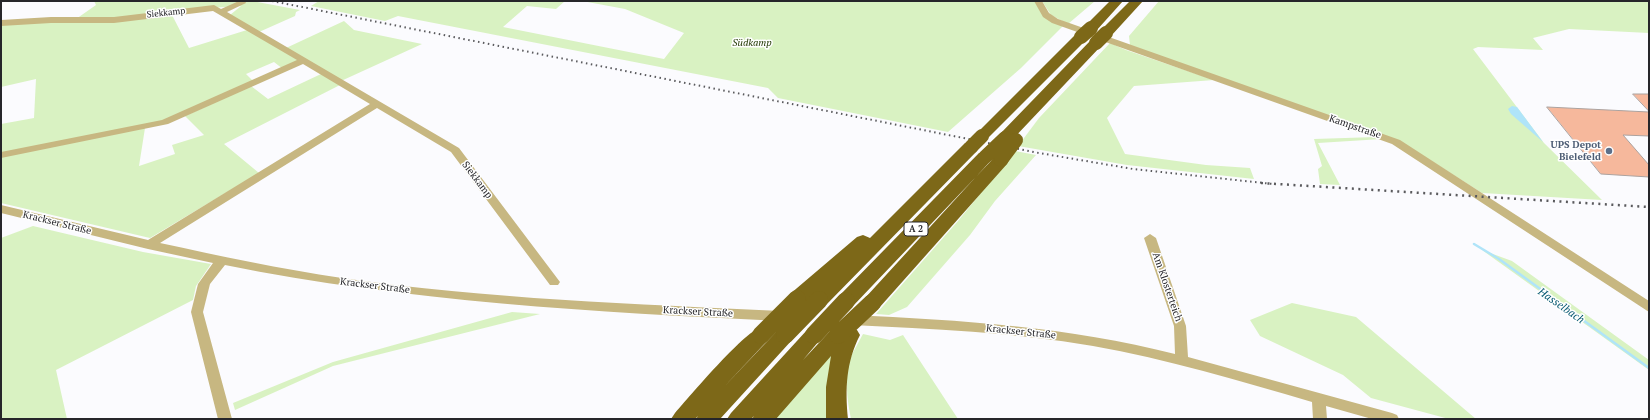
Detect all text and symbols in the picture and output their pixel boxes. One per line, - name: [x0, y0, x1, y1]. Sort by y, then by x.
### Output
- street label: Siekkamp: [146, 6, 186, 20]
- park label: Südkamp: [732, 37, 772, 49]
- street label: Kampstraße: [1327, 113, 1383, 141]
- place label: UPS Depot Bielefeld: [1550, 139, 1601, 162]
- marker: UPS Depot Bielefeld: [1604, 146, 1614, 156]
- street label: Siekkamp: [459, 159, 495, 201]
- street label: Krackser Straße: [22, 209, 92, 237]
- road number: A 2: [904, 222, 928, 236]
- street label: Am Klosterteich: [1150, 251, 1184, 323]
- street label: Krackser Straße: [339, 276, 411, 296]
- water label: Hasselbach: [1535, 285, 1587, 327]
- street label: Krackser Straße: [663, 304, 733, 320]
- street label: Krackser Straße: [985, 322, 1057, 342]

